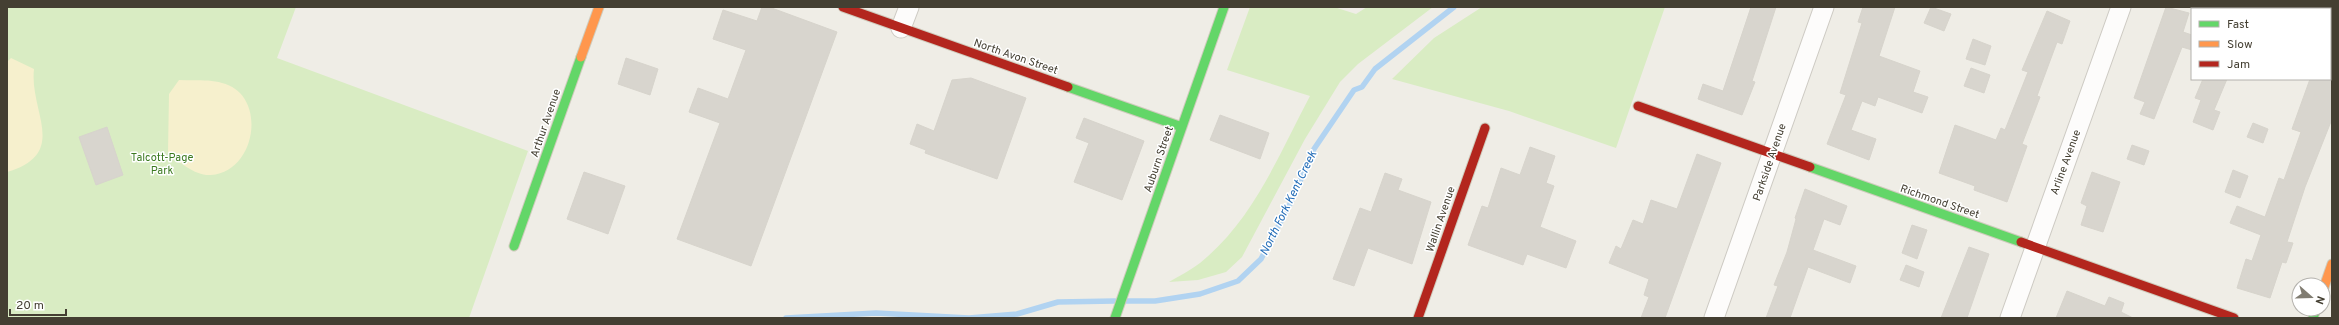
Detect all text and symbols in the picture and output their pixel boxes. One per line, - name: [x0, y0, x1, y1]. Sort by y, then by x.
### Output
- legend: [2191, 8, 2331, 80]
- text: Fast: [2227, 17, 2249, 33]
- street label: North Avon Street: [972, 36, 1060, 78]
- text: Slow: [2227, 37, 2253, 53]
- text: Jam: [2227, 57, 2250, 73]
- street label: Arthur Avenue: [528, 87, 564, 159]
- street label: Parkside Avenue: [1750, 121, 1790, 203]
- street label: Auburn Street: [1141, 124, 1177, 194]
- street label: Arline Avenue: [2048, 128, 2084, 197]
- water label: North Fork Kent Creek: [1257, 148, 1322, 258]
- park label: Talcott-Page Park: [131, 151, 193, 178]
- street label: Richmond Street: [1898, 182, 1981, 222]
- street label: Wallin Avenue: [1423, 185, 1459, 254]
- north arrow: [2291, 277, 2331, 317]
- scale bar: [10, 291, 66, 317]
- text: N: [2312, 294, 2327, 306]
- text: 20 m: [16, 298, 44, 314]

